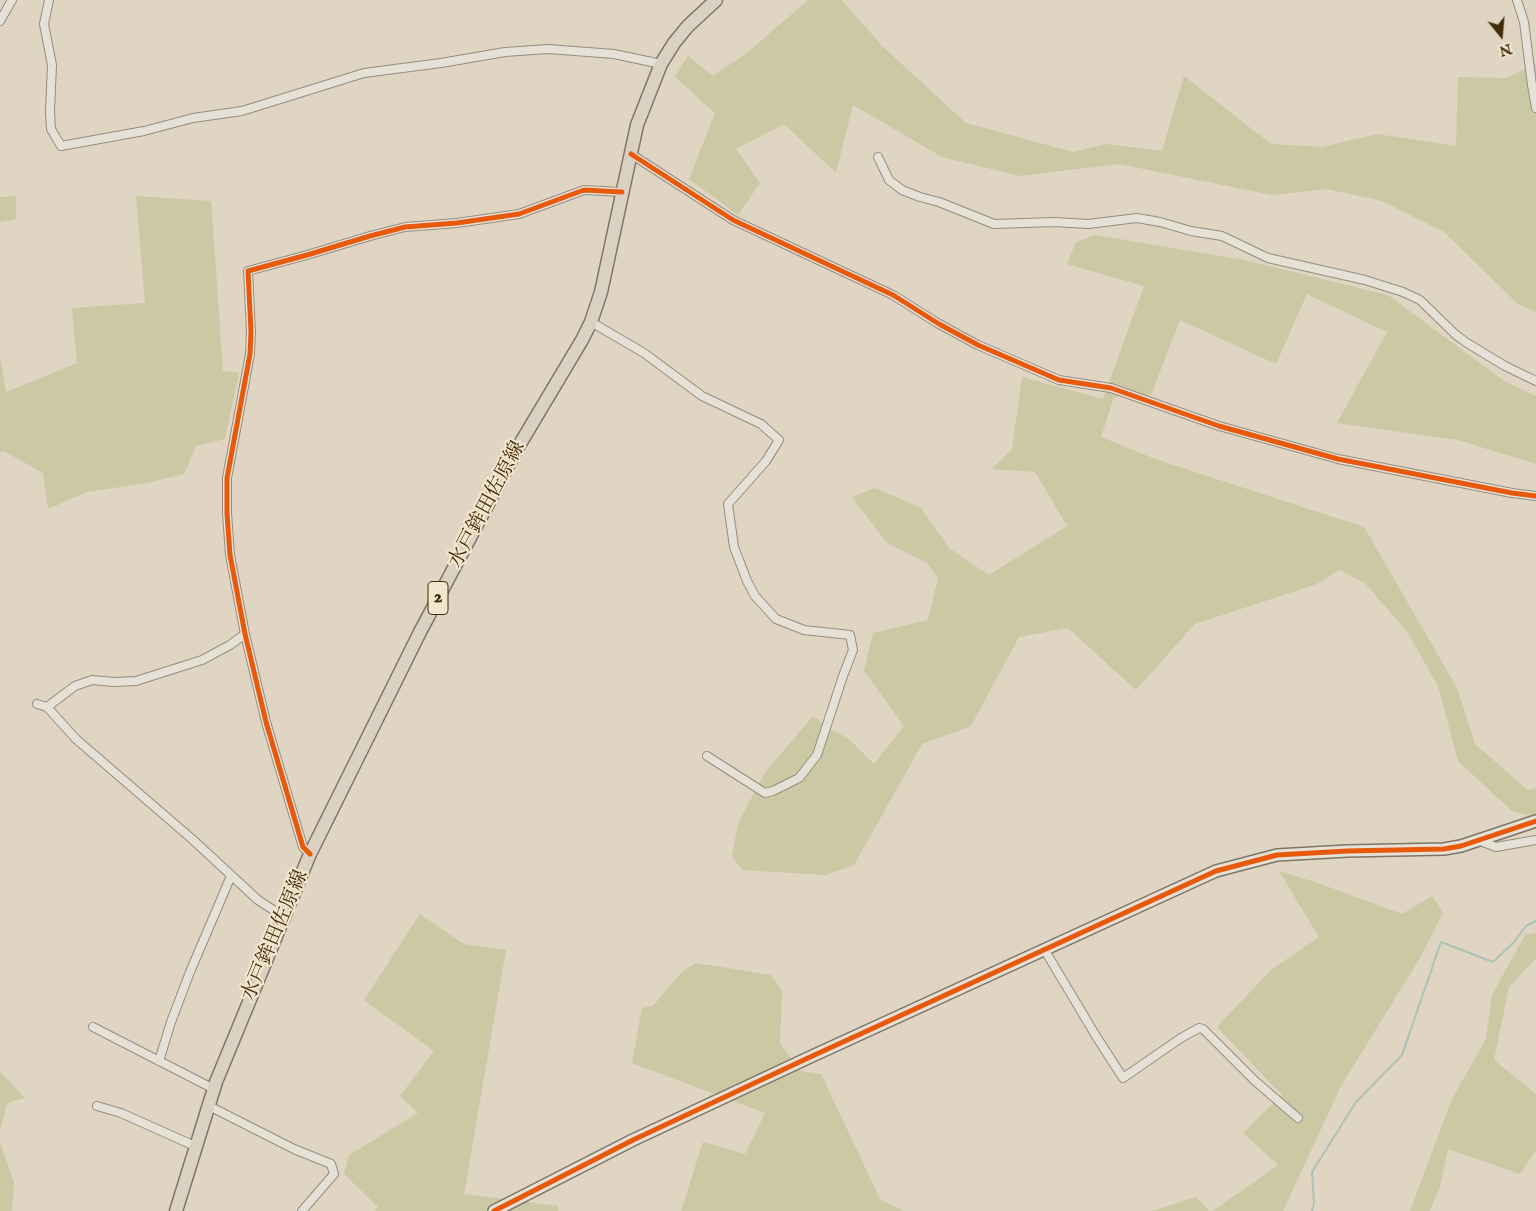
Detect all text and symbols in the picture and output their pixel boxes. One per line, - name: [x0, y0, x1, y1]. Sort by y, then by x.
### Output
- north arrow: [1476, 10, 1526, 60]
- text: N: [1497, 39, 1514, 60]
- street label: 水戸鉾田佐原線: [445, 438, 531, 572]
- road number: 2: [428, 582, 448, 614]
- street label: 水戸鉾田佐原線: [238, 867, 314, 1005]

